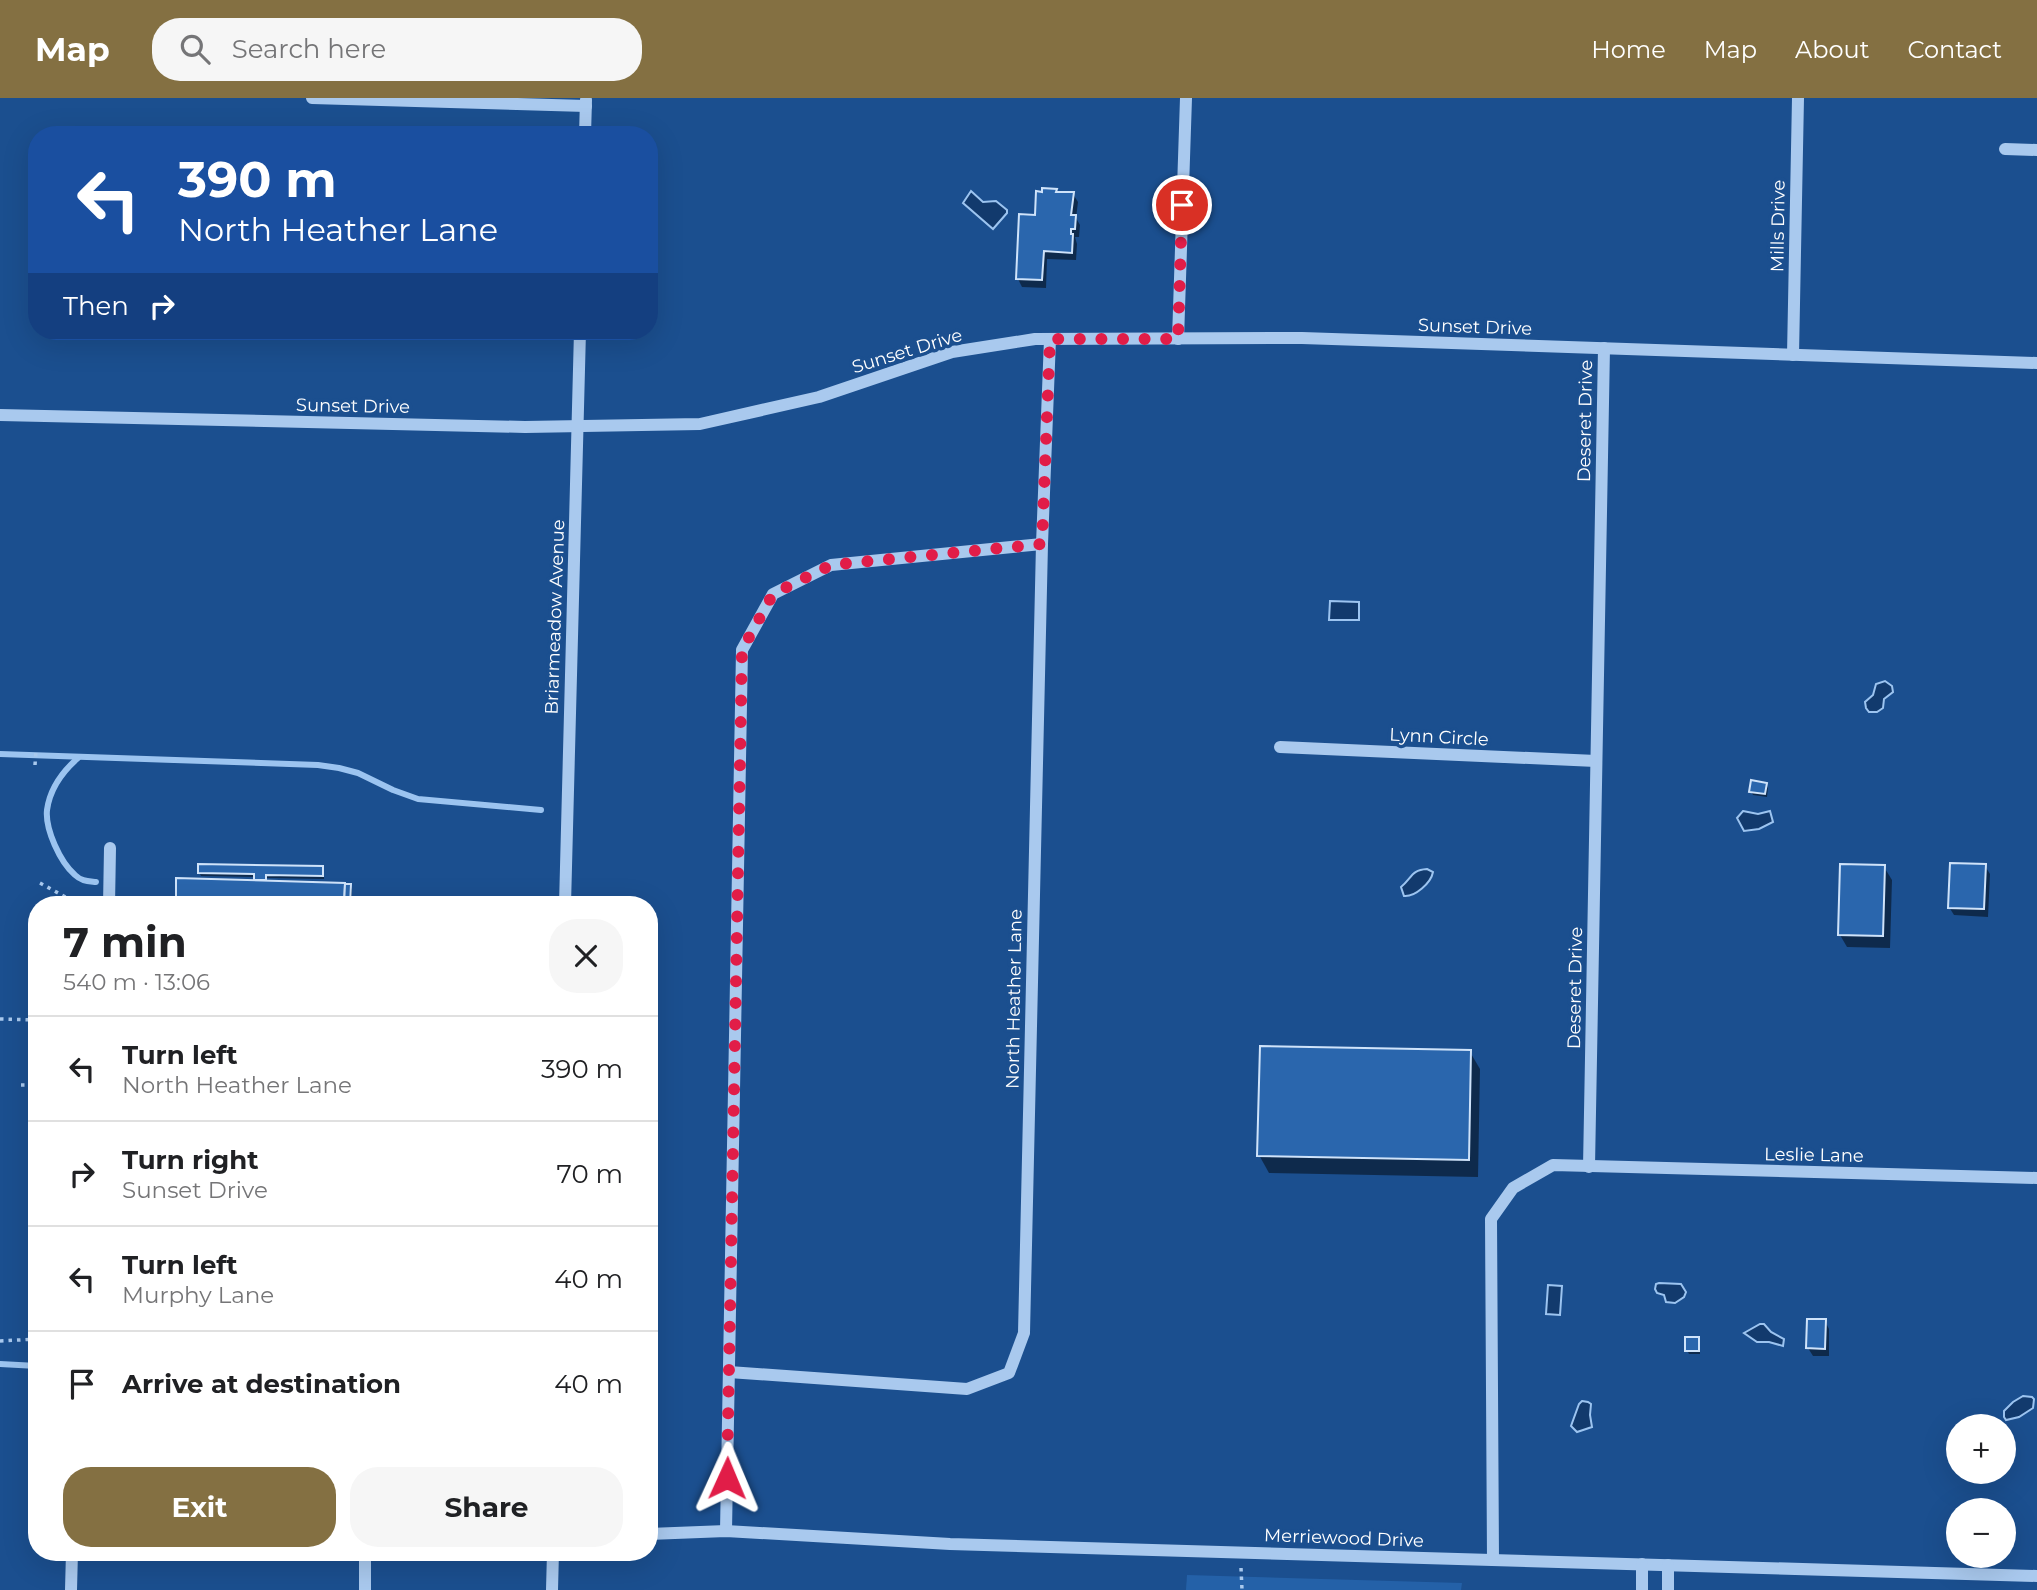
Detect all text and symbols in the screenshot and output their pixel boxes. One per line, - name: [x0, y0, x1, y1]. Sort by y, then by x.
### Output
- search box: [152, 18, 642, 81]
- text: Map: [35, 29, 110, 69]
- icon: search: [176, 30, 214, 68]
- text: Search here: [232, 33, 386, 65]
- text: Home: [1591, 35, 1666, 64]
- text: Map: [1704, 35, 1757, 64]
- text: About: [1795, 35, 1869, 64]
- text: Contact: [1907, 35, 2002, 64]
- text: 390 m: [178, 150, 337, 209]
- icon: left: [63, 154, 154, 245]
- pin: [1152, 175, 1212, 235]
- street label: Mills Drive: [1766, 180, 1790, 272]
- icon: arrive: [1163, 186, 1201, 224]
- text: North Heather Lane: [178, 210, 498, 249]
- icon: right: [143, 287, 181, 325]
- text: Then: [63, 290, 129, 322]
- street label: Sunset Drive: [1418, 314, 1533, 340]
- street label: Sunset Drive: [849, 324, 965, 378]
- street label: Deseret Drive: [1573, 359, 1597, 482]
- street label: Sunset Drive: [296, 394, 410, 418]
- street label: Briarmeadow Avenue: [541, 519, 569, 715]
- street label: Lynn Circle: [1389, 723, 1489, 751]
- street label: North Heather Lane: [1001, 909, 1027, 1089]
- text: 7 min: [63, 916, 187, 968]
- button: close: [549, 919, 623, 993]
- street label: Deseret Drive: [1563, 926, 1587, 1049]
- text: 540 m · 13:06: [63, 968, 210, 996]
- text: Turn left: [122, 1039, 238, 1071]
- icon: left: [63, 1050, 101, 1088]
- text: 390 m: [541, 1053, 623, 1085]
- text: North Heather Lane: [122, 1071, 352, 1099]
- street label: Leslie Lane: [1764, 1143, 1864, 1167]
- text: Turn right: [122, 1144, 258, 1176]
- icon: right: [63, 1155, 101, 1193]
- text: 70 m: [557, 1158, 623, 1190]
- text: Sunset Drive: [122, 1176, 268, 1204]
- text: Turn left: [122, 1249, 238, 1281]
- icon: left: [63, 1260, 101, 1298]
- text: 40 m: [554, 1263, 623, 1295]
- text: Murphy Lane: [122, 1281, 274, 1309]
- icon: arrive: [63, 1365, 101, 1403]
- text: Arrive at destination: [122, 1368, 401, 1400]
- text: 40 m: [554, 1368, 623, 1400]
- map controls: [1946, 1414, 2016, 1568]
- button: +: [1946, 1414, 2016, 1484]
- position arrow: [690, 1441, 764, 1515]
- button: Exit: [63, 1467, 336, 1547]
- button: Share: [350, 1467, 623, 1547]
- button: −: [1946, 1498, 2016, 1568]
- street label: Merriewood Drive: [1264, 1524, 1424, 1552]

